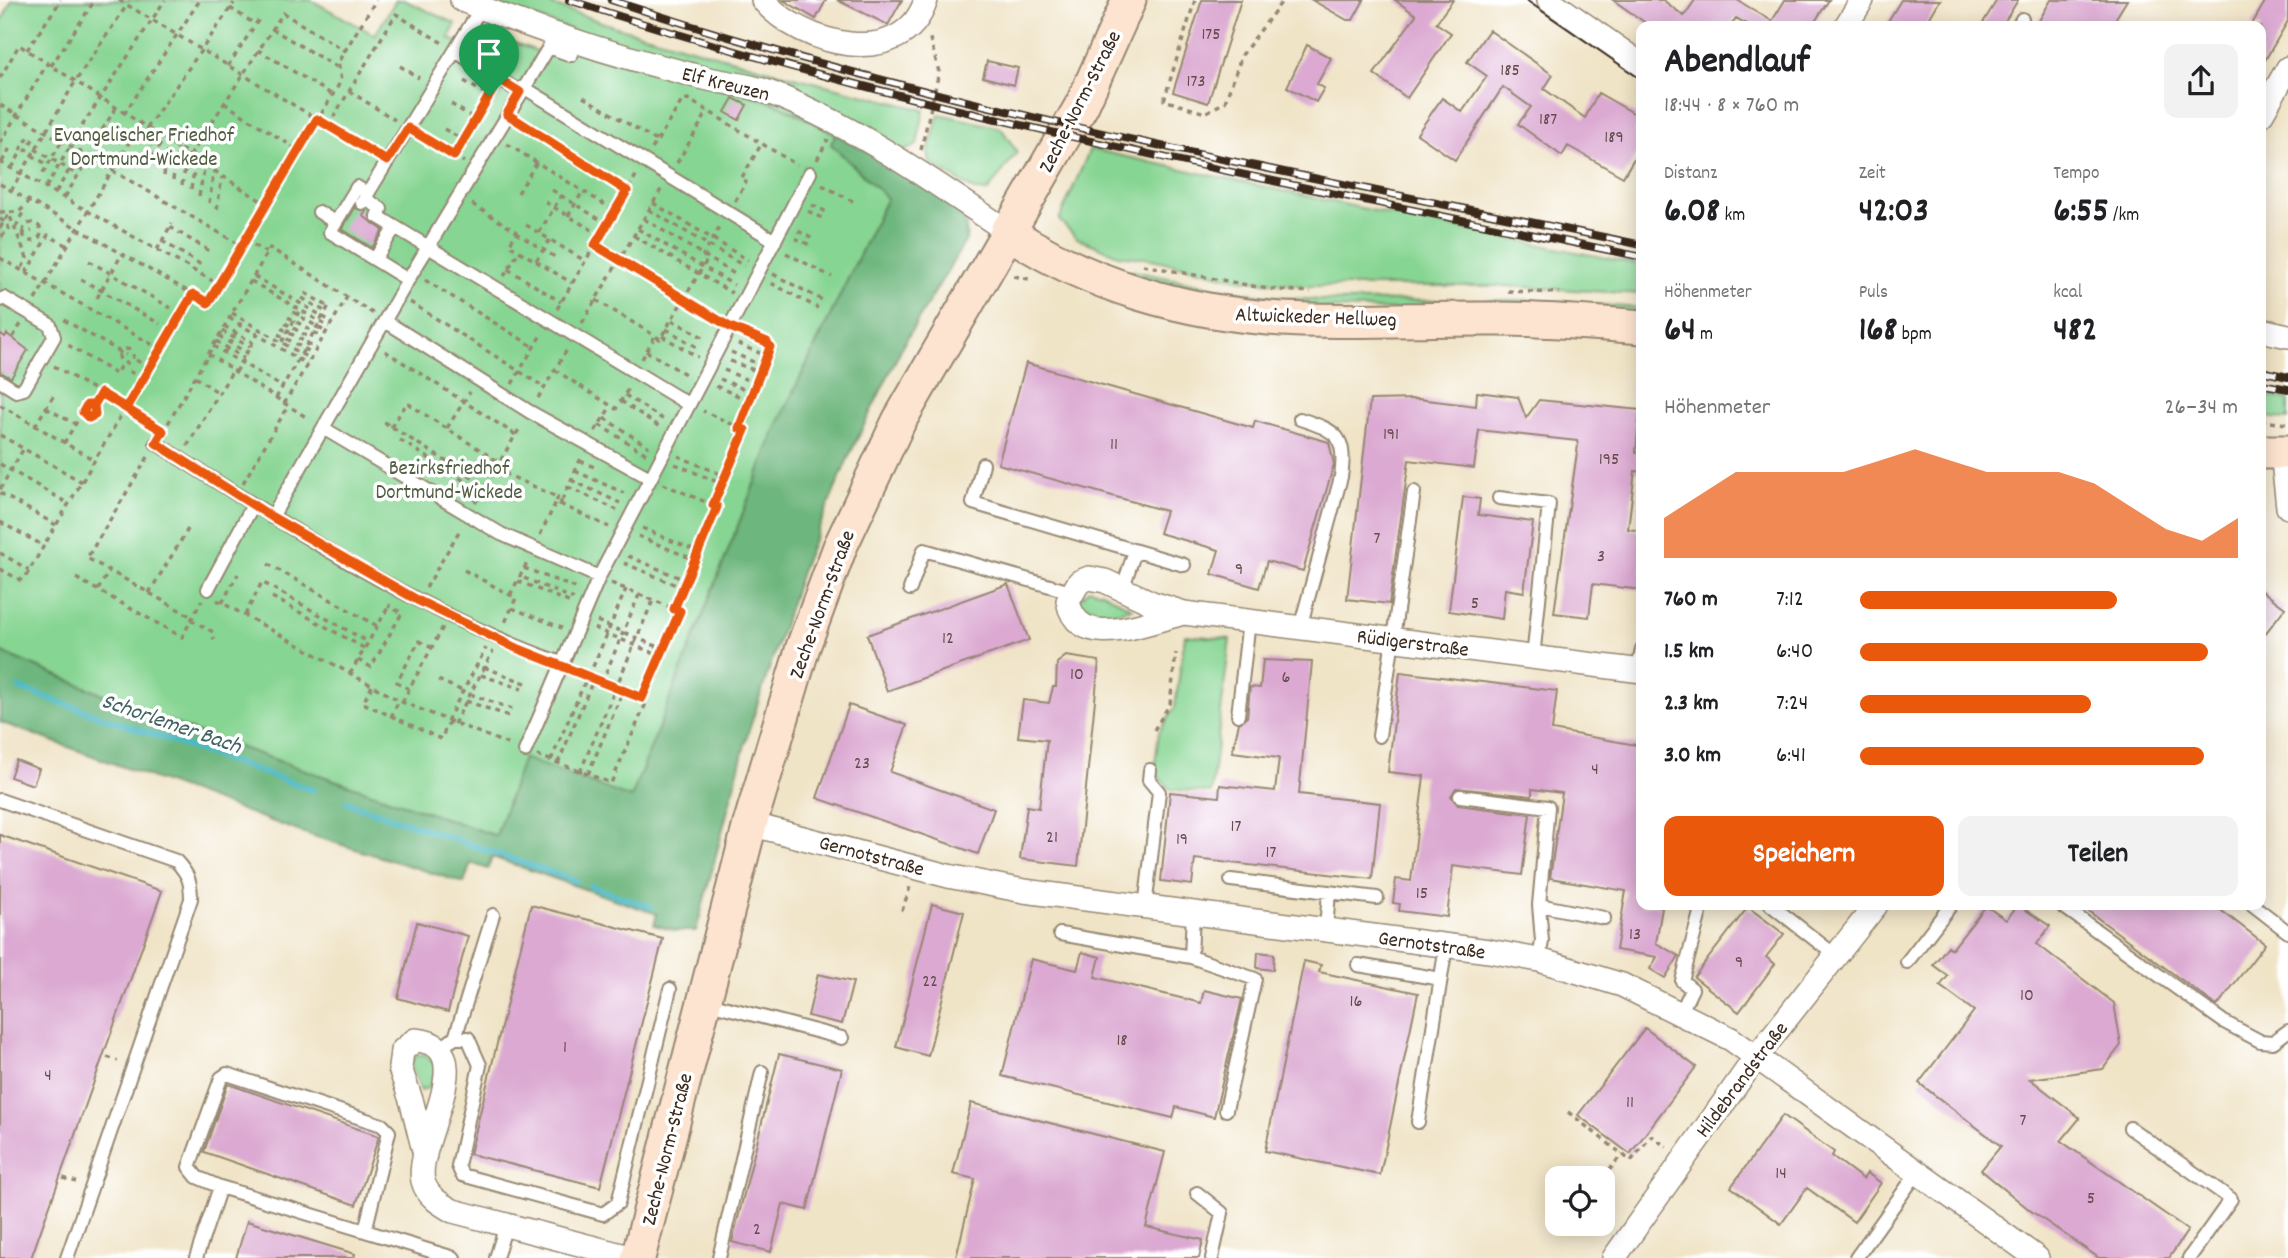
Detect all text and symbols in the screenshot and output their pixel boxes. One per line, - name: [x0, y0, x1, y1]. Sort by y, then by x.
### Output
- house number: 175: [1201, 23, 1221, 48]
- pin: [459, 24, 519, 96]
- street label: Zeche-Norm-Straße: [1033, 26, 1130, 179]
- icon: arrive: [470, 35, 508, 73]
- text: Abendlauf: [1664, 36, 1810, 91]
- button: share: [2164, 44, 2238, 118]
- house number: 185: [1500, 59, 1520, 84]
- street label: Elf Kreuzen: [678, 61, 772, 111]
- house number: 173: [1187, 70, 1205, 95]
- text: 18:44 · 8 × 760 m: [1664, 90, 1799, 123]
- house number: 187: [1539, 108, 1557, 133]
- park label: Evangelischer Friedhof Dortmund-Wickede: [54, 122, 235, 176]
- house number: 189: [1604, 126, 1624, 151]
- text: Distanz: [1664, 161, 1717, 188]
- text: Zeit: [1859, 161, 1886, 188]
- text: Tempo: [2053, 161, 2100, 188]
- text: 6.08: [1664, 188, 1720, 238]
- text: 42:03: [1859, 188, 1929, 238]
- text: 6:55: [2053, 188, 2109, 238]
- text: km: [1720, 203, 1745, 230]
- text: /km: [2109, 203, 2139, 230]
- text: Höhenmeter: [1664, 280, 1752, 307]
- text: Puls: [1859, 280, 1888, 307]
- text: kcal: [2053, 280, 2082, 307]
- street label: Altwickeder Hellweg: [1235, 301, 1397, 337]
- text: 64: [1664, 307, 1696, 357]
- text: 168: [1859, 307, 1898, 357]
- text: 482: [2053, 307, 2097, 357]
- text: m: [1696, 322, 1713, 349]
- text: bpm: [1898, 322, 1932, 349]
- text: Höhenmeter: [1664, 392, 1770, 425]
- text: 26–34 m: [2164, 392, 2238, 425]
- house number: 191: [1383, 423, 1399, 448]
- house number: 11: [1110, 433, 1118, 458]
- house number: 195: [1599, 448, 1619, 473]
- park label: Bezirksfriedhof Dortmund-Wickede: [375, 455, 523, 509]
- street label: Zeche-Norm-Straße: [783, 527, 865, 683]
- house number: 7: [1374, 527, 1381, 552]
- house number: 3: [1597, 545, 1605, 570]
- house number: 9: [1235, 558, 1243, 583]
- text: 760 m: [1664, 584, 1718, 617]
- text: 7:12: [1776, 584, 1804, 617]
- house number: 5: [1471, 592, 1479, 617]
- street label: Rüdigerstraße: [1355, 623, 1470, 667]
- house number: 12: [942, 627, 954, 652]
- text: 1.5 km: [1664, 636, 1714, 669]
- text: 6:40: [1776, 636, 1813, 669]
- house number: 10: [1070, 663, 1084, 688]
- house number: 6: [1282, 666, 1290, 691]
- water label: Schorlemer Bach: [97, 686, 246, 765]
- text: 2.3 km: [1664, 688, 1719, 721]
- text: 7:24: [1776, 688, 1808, 721]
- text: 3.0 km: [1664, 740, 1721, 773]
- text: 6:41: [1776, 740, 1806, 773]
- house number: 23: [854, 752, 870, 777]
- house number: 4: [1591, 758, 1599, 783]
- house number: 17: [1231, 815, 1242, 840]
- button: Speichern: [1664, 816, 1944, 896]
- button: Teilen: [1958, 816, 2238, 896]
- house number: 21: [1046, 826, 1058, 851]
- house number: 19: [1176, 828, 1188, 853]
- street label: Gernotstraße: [815, 829, 927, 886]
- house number: 17: [1266, 841, 1277, 866]
- house number: 15: [1416, 882, 1428, 907]
- house number: 13: [1629, 923, 1641, 948]
- street label: Gernotstraße: [1376, 925, 1487, 969]
- house number: 9: [1735, 951, 1743, 976]
- house number: 22: [922, 970, 938, 995]
- house number: 10: [2020, 984, 2034, 1009]
- house number: 16: [1350, 990, 1362, 1015]
- street label: Hildebrandstraße: [1690, 1017, 1797, 1145]
- house number: 18: [1116, 1029, 1128, 1054]
- house number: 1: [563, 1036, 567, 1061]
- house number: 4: [44, 1064, 52, 1089]
- street label: Zeche-Norm-Straße: [635, 1070, 702, 1229]
- house number: 11: [1626, 1091, 1634, 1116]
- house number: 7: [2020, 1109, 2027, 1134]
- house number: 14: [1775, 1162, 1787, 1187]
- map controls: [1545, 1166, 1615, 1236]
- button: locate: [1545, 1166, 1615, 1236]
- house number: 5: [2087, 1187, 2095, 1212]
- house number: 2: [753, 1218, 761, 1243]

